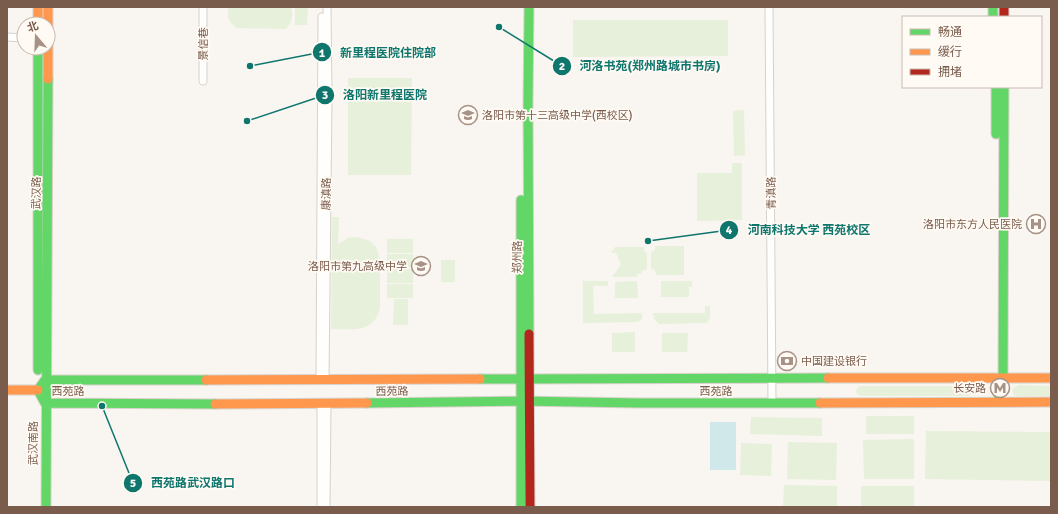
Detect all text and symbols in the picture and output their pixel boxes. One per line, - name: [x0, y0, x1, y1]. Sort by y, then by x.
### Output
- north arrow: [16, 16, 56, 56]
- legend: [902, 16, 1042, 88]
- text: 北: [26, 19, 40, 35]
- text: 畅通: [938, 25, 962, 40]
- street label: 景信巷: [197, 28, 210, 61]
- callout: 新里程医院住院部: [312, 40, 444, 64]
- text: 缓行: [938, 45, 962, 60]
- text: 1: [319, 46, 326, 61]
- text: 新里程医院住院部: [340, 46, 436, 61]
- callout: 河洛书苑(郑州路城市书房): [552, 54, 729, 78]
- text: 2: [559, 59, 565, 74]
- text: 河洛书苑(郑州路城市书房): [579, 59, 721, 74]
- text: 拥堵: [938, 65, 962, 80]
- callout: 洛阳新里程医院: [315, 83, 435, 107]
- text: 3: [322, 88, 328, 103]
- text: 洛阳新里程医院: [343, 88, 427, 103]
- school or university icon: 洛阳市第十三高级中学(西校区): [457, 104, 479, 126]
- place label: 洛阳市第十三高级中学(西校区): [482, 109, 632, 122]
- street label: 武汉路: [30, 176, 43, 210]
- street label: 青滇路: [765, 176, 778, 210]
- street label: 康滇路: [320, 177, 333, 211]
- hospital icon: 洛阳市东方人民医院: [1025, 213, 1047, 235]
- callout: 河南科技大学 西苑校区: [719, 218, 878, 242]
- place label: 洛阳市东方人民医院: [923, 218, 1022, 231]
- text: 4: [726, 223, 733, 238]
- text: 河南科技大学 西苑校区: [748, 223, 870, 238]
- street label: 郑州路: [511, 241, 524, 274]
- school or university icon: 洛阳市第九高级中学: [410, 255, 432, 277]
- place label: 洛阳市第九高级中学: [308, 260, 407, 273]
- bank icon: 中国建设银行: [776, 350, 798, 372]
- place label: 中国建设银行: [801, 355, 867, 368]
- metro station icon: 长安路: [989, 377, 1011, 399]
- place label: 长安路: [953, 382, 986, 395]
- street label: 西苑路: [52, 385, 85, 398]
- street label: 西苑路: [375, 385, 409, 398]
- street label: 西苑路: [700, 385, 733, 398]
- street label: 武汉南路: [27, 421, 40, 465]
- callout: 西苑路武汉路口: [123, 471, 243, 495]
- text: 5: [130, 476, 136, 491]
- text: 西苑路武汉路口: [151, 476, 235, 491]

